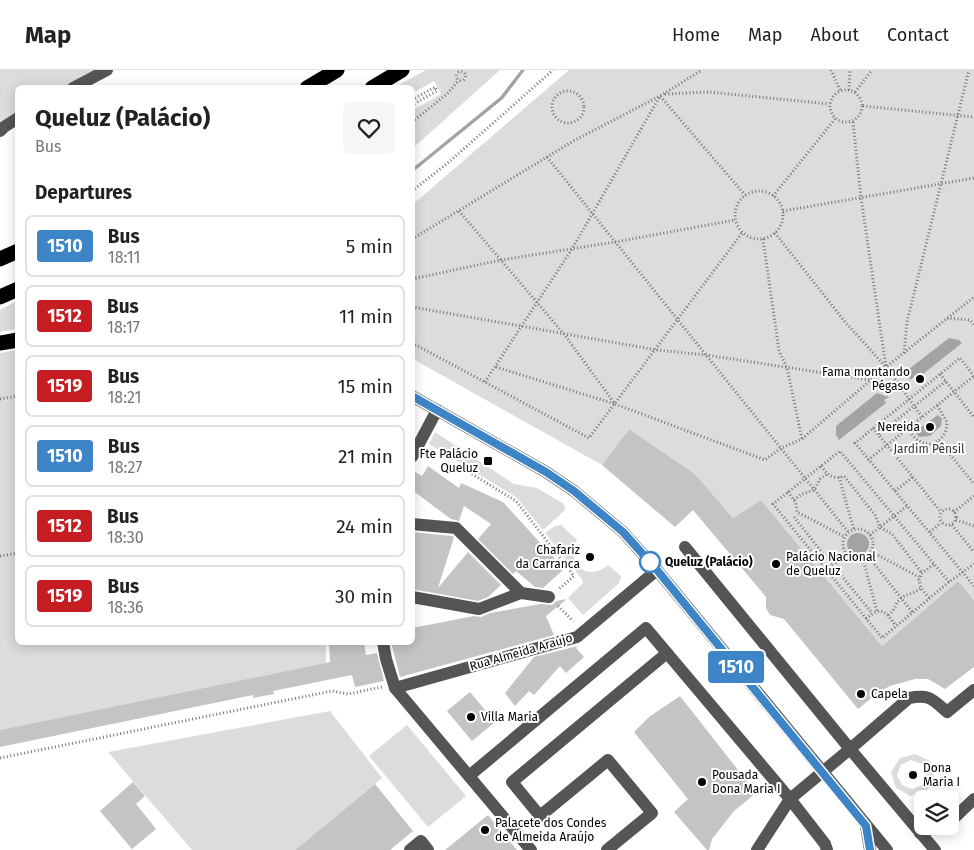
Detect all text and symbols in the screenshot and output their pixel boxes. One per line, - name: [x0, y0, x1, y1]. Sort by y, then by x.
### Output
- text: Map: [25, 21, 71, 49]
- text: Home: [672, 24, 720, 46]
- text: Map: [748, 24, 782, 46]
- text: About: [810, 24, 859, 46]
- text: Contact: [887, 24, 949, 46]
- button: heart: [343, 102, 395, 154]
- text: Queluz (Palácio): [35, 104, 210, 132]
- text: Bus: [35, 137, 62, 156]
- text: Departures: [35, 181, 132, 204]
- text: Bus: [108, 225, 140, 248]
- text: 1510: [47, 235, 83, 257]
- text: 5 min: [346, 235, 393, 258]
- text: 18:11: [108, 248, 140, 267]
- text: Bus: [107, 295, 139, 318]
- text: 1512: [47, 305, 82, 327]
- text: 11 min: [339, 305, 393, 328]
- text: 18:17: [107, 318, 140, 337]
- text: Bus: [107, 365, 139, 388]
- place label: Fama montando Pégaso: [822, 365, 910, 393]
- marker: Fama montando Pégaso: [914, 373, 926, 385]
- text: 1519: [47, 375, 82, 397]
- text: 15 min: [337, 375, 393, 398]
- text: 18:21: [107, 388, 141, 407]
- place label: Nereida: [877, 420, 920, 434]
- marker: Nereida: [924, 421, 936, 433]
- text: Bus: [108, 435, 140, 458]
- park label: Jardim Pênsil: [893, 442, 965, 456]
- text: 1510: [47, 445, 83, 467]
- text: 21 min: [338, 445, 393, 468]
- place label: Fte Palácio Queluz: [420, 447, 478, 475]
- marker: Fte Palácio Queluz: [482, 455, 494, 467]
- text: 18:27: [108, 458, 142, 477]
- text: Bus: [107, 505, 139, 528]
- text: 1512: [47, 515, 82, 537]
- text: 24 min: [336, 515, 393, 538]
- text: 18:30: [107, 528, 144, 547]
- place label: Chafariz da Carranca: [515, 543, 580, 571]
- place label: Palácio Nacional de Queluz: [786, 550, 876, 578]
- marker: Chafariz da Carranca: [584, 551, 596, 563]
- marker: Queluz (Palácio): [639, 551, 661, 573]
- place label: Queluz (Palácio): [665, 555, 753, 569]
- marker: Palácio Nacional de Queluz: [770, 558, 782, 570]
- text: Bus: [107, 575, 139, 598]
- text: 1519: [47, 585, 82, 607]
- text: 30 min: [335, 585, 393, 608]
- text: 18:36: [107, 598, 144, 617]
- street label: Rua Almeida Araújo: [468, 631, 574, 673]
- line badge: 1510: [701, 651, 771, 683]
- text: 1510: [718, 656, 754, 678]
- place label: Capela: [871, 687, 908, 701]
- marker: Capela: [855, 688, 867, 700]
- place label: Villa Maria: [481, 710, 538, 724]
- marker: Villa Maria: [465, 711, 477, 723]
- place label: Dona Maria I: [923, 761, 960, 789]
- place label: Pousada Dona Maria I: [712, 768, 781, 796]
- marker: Dona Maria I: [907, 769, 919, 781]
- marker: Pousada Dona Maria I: [696, 776, 708, 788]
- map controls: [914, 790, 959, 835]
- button: layers: [914, 790, 959, 835]
- place label: Palacete dos Condes de Almeida Araújo: [495, 816, 607, 844]
- marker: Palacete dos Condes de Almeida Araújo: [479, 824, 491, 836]

